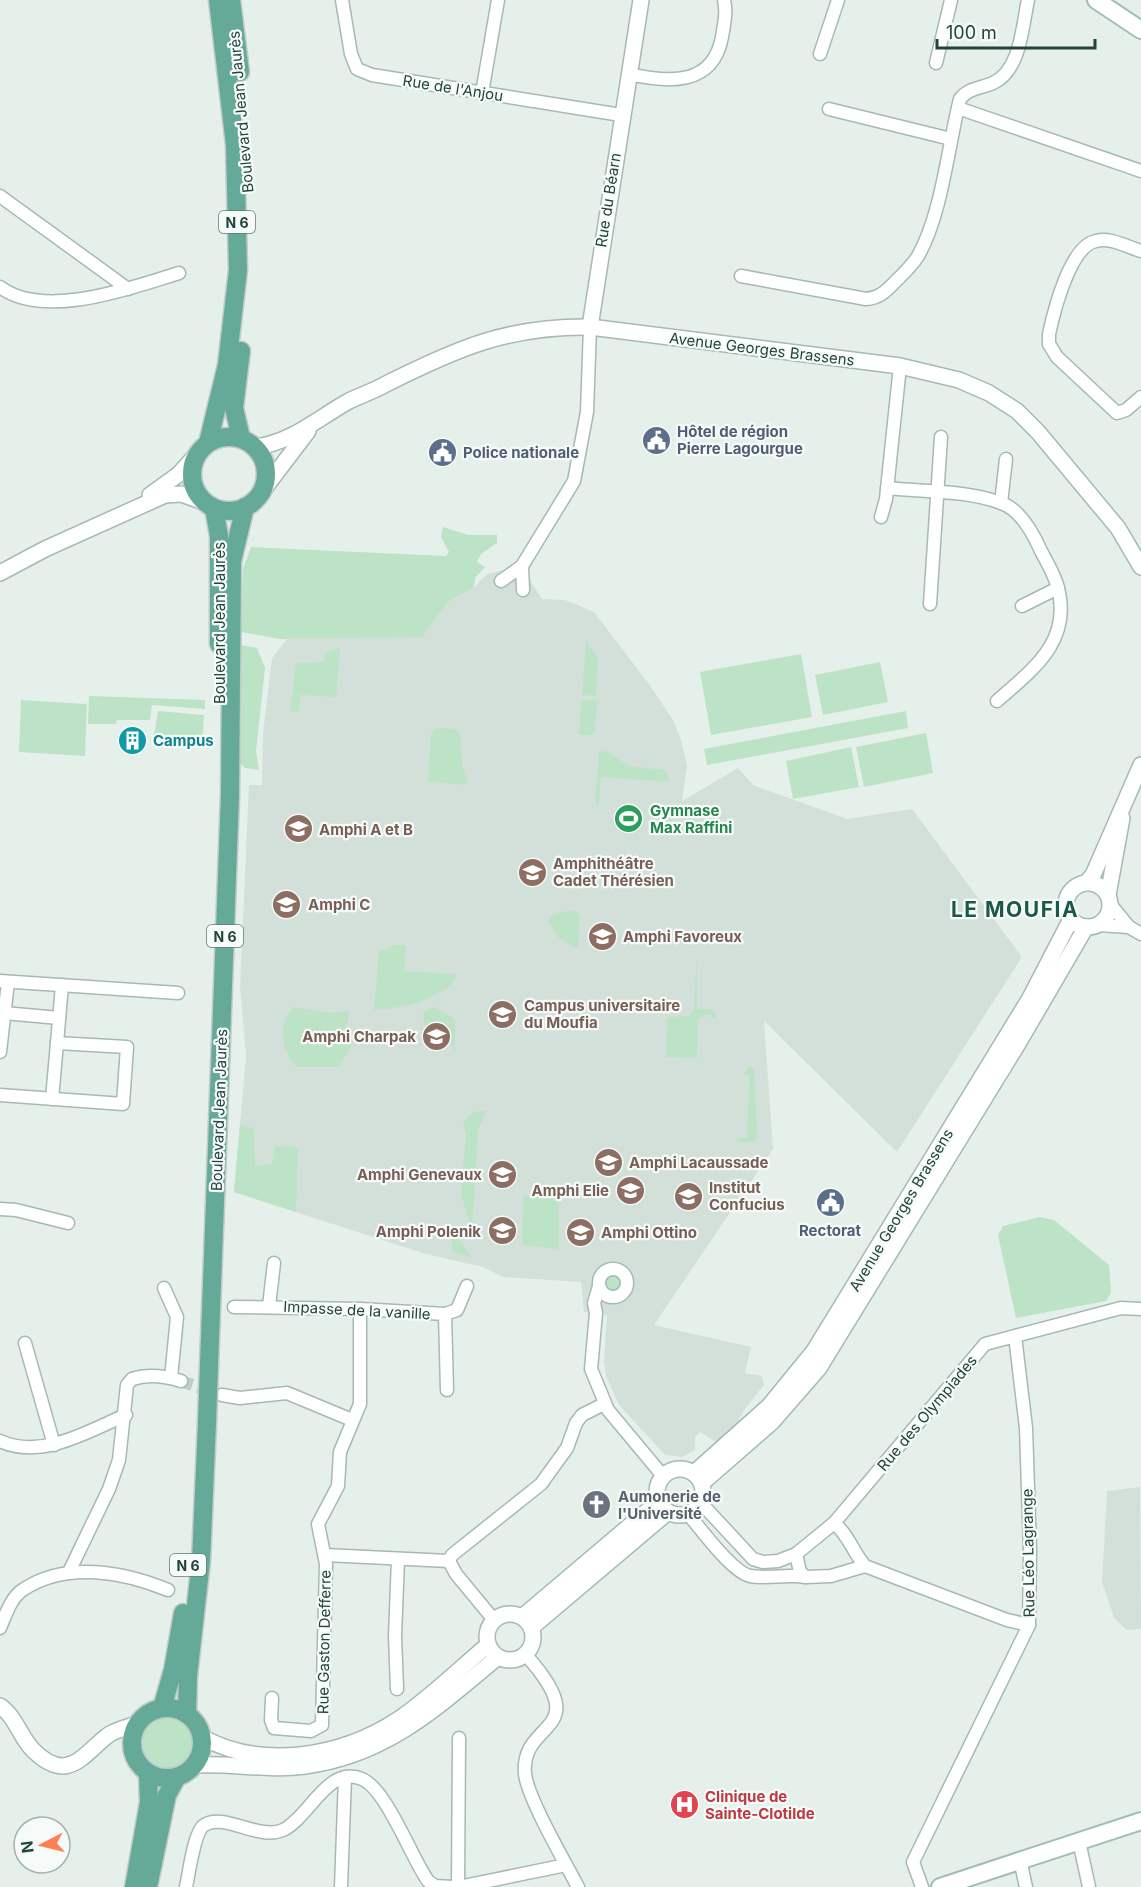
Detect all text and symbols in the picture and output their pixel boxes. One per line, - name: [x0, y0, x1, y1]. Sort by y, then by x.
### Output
- scale bar: [937, 12, 1094, 50]
- text: 100 m: [946, 22, 997, 43]
- street label: Boulevard Jean Jaurès: [224, 30, 258, 194]
- street label: Rue de l'Anjou: [401, 71, 505, 105]
- street label: Rue du Béarn: [591, 151, 625, 249]
- road number: N 6: [219, 211, 255, 233]
- street label: Avenue Georges Brassens: [668, 328, 856, 370]
- place label: Hôtel de région Pierre Lagourgue: [677, 422, 803, 458]
- public building icon: Hôtel de région Pierre Lagourgue: [640, 424, 672, 456]
- public building icon: Police nationale: [426, 436, 458, 468]
- place label: Police nationale: [463, 443, 579, 462]
- street label: Boulevard Jean Jaurès: [210, 542, 229, 704]
- building icon: Campus: [116, 724, 148, 756]
- place label: Campus: [153, 731, 214, 750]
- place label: Gymnase Max Raffini: [650, 801, 732, 837]
- sports icon: Gymnase Max Raffini: [613, 803, 645, 835]
- school or university icon: Amphi A et B: [282, 813, 314, 845]
- place label: Amphi A et B: [319, 820, 413, 839]
- place label: Amphithéâtre Cadet Thérésien: [553, 854, 674, 890]
- school or university icon: Amphithéâtre Cadet Thérésien: [516, 856, 548, 888]
- school or university icon: Amphi C: [271, 888, 303, 920]
- place label: Amphi C: [308, 895, 370, 914]
- district label: LE MOUFIA: [951, 897, 1079, 922]
- school or university icon: Amphi Favoreux: [586, 920, 618, 952]
- road number: N 6: [207, 925, 243, 947]
- place label: Amphi Favoreux: [623, 927, 742, 946]
- place label: Campus universitaire du Moufia: [524, 996, 680, 1032]
- school or university icon: Campus universitaire du Moufia: [487, 998, 519, 1030]
- school or university icon: Amphi Charpak: [421, 1020, 453, 1052]
- place label: Amphi Charpak: [302, 1027, 416, 1046]
- street label: Boulevard Jean Jaurès: [207, 1029, 231, 1191]
- street label: Avenue Georges Brassens: [845, 1125, 957, 1295]
- school or university icon: Amphi Lacaussade: [592, 1146, 624, 1178]
- place label: Amphi Lacaussade: [629, 1153, 768, 1172]
- school or university icon: Amphi Genevaux: [487, 1158, 519, 1190]
- place label: Amphi Genevaux: [357, 1165, 482, 1184]
- school or university icon: Amphi Elie: [614, 1174, 646, 1206]
- place label: Institut Confucius: [709, 1178, 785, 1214]
- school or university icon: Institut Confucius: [672, 1180, 704, 1212]
- place label: Amphi Elie: [532, 1181, 609, 1200]
- public building icon: Rectorat: [814, 1187, 846, 1219]
- school or university icon: Amphi Polenik: [486, 1215, 518, 1247]
- school or university icon: Amphi Ottino: [564, 1216, 596, 1248]
- place label: Rectorat: [799, 1221, 862, 1240]
- place label: Amphi Polenik: [376, 1222, 481, 1241]
- place label: Amphi Ottino: [601, 1223, 697, 1242]
- street label: Impasse de la vanille: [283, 1297, 431, 1323]
- street label: Rue des Olympiades: [873, 1351, 981, 1475]
- place label: Aumonerie de l'Université: [618, 1487, 721, 1523]
- street label: Rue Léo Lagrange: [1017, 1488, 1039, 1618]
- church icon: Aumonerie de l'Université: [581, 1489, 613, 1521]
- road number: N 6: [170, 1554, 206, 1576]
- street label: Rue Gaston Defferre: [313, 1570, 335, 1714]
- place label: Clinique de Sainte-Clotilde: [705, 1787, 815, 1823]
- hospital icon: Clinique de Sainte-Clotilde: [668, 1789, 700, 1821]
- north arrow: [12, 1815, 72, 1875]
- text: N: [16, 1840, 38, 1854]

